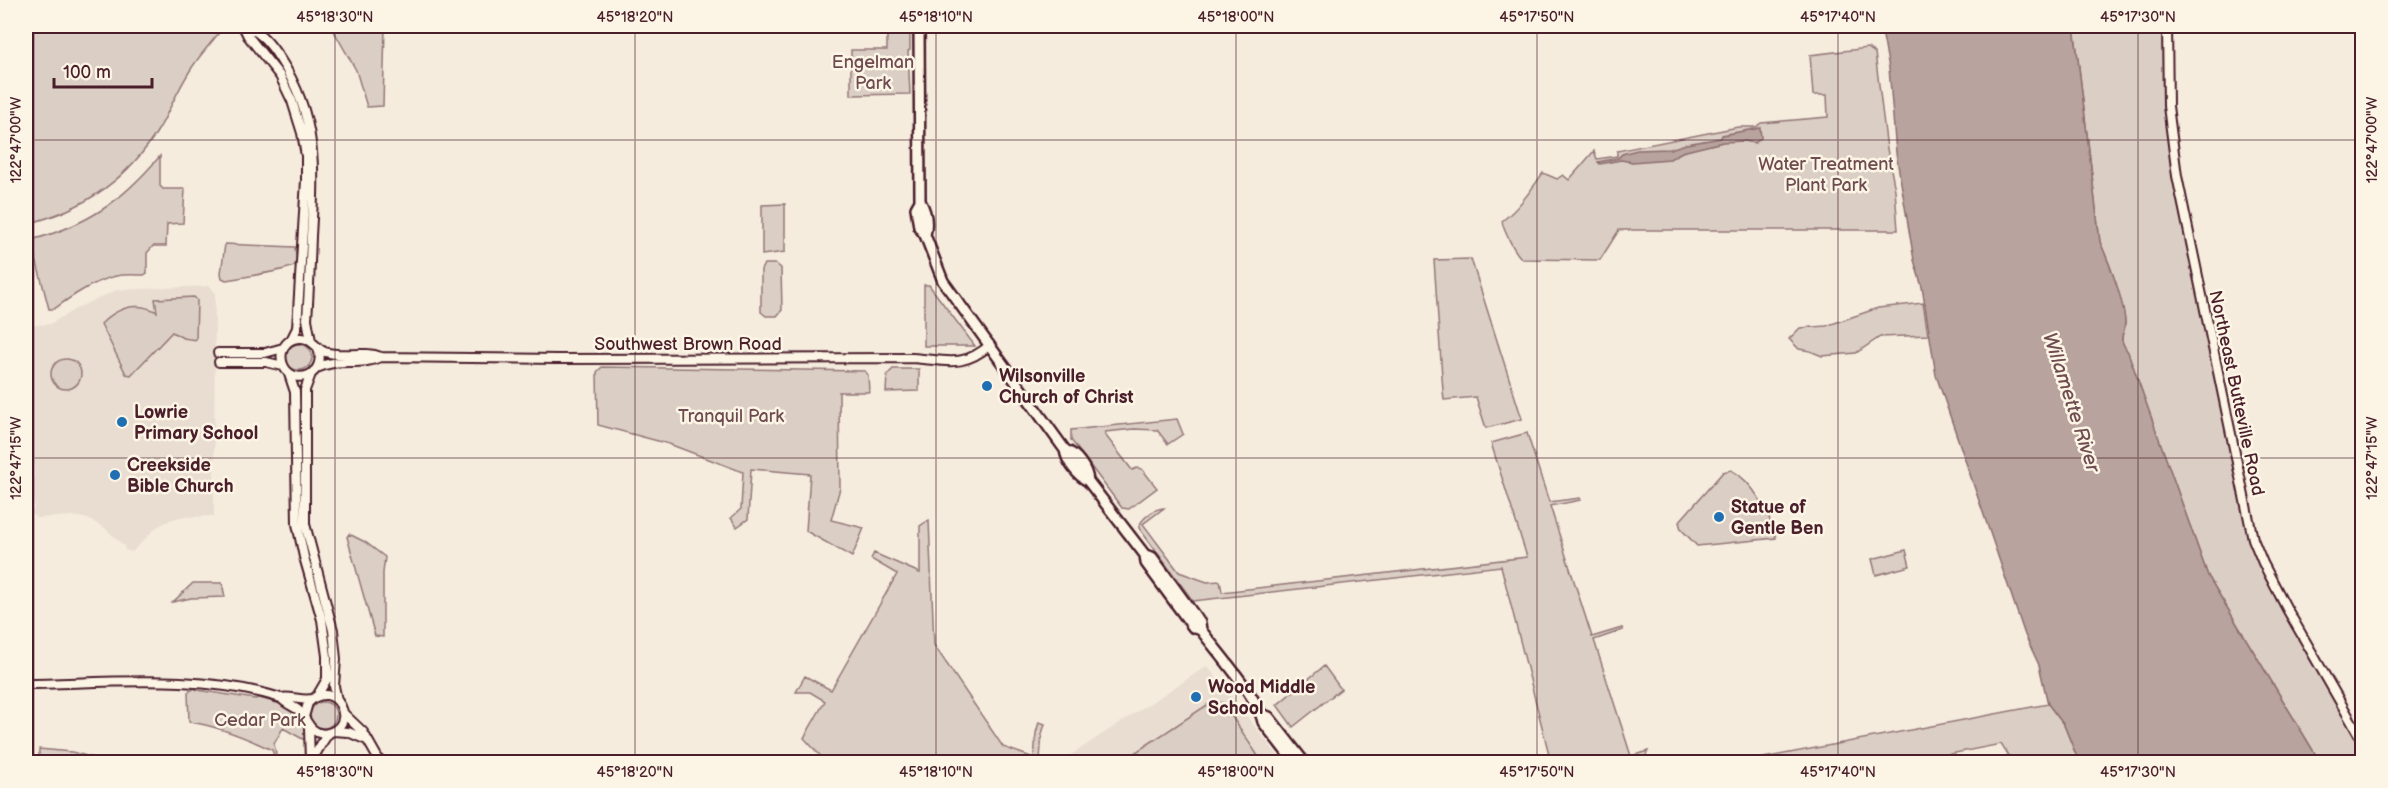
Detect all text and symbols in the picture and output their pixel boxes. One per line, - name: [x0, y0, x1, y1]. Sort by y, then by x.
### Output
- text: 45°18'30"N: [296, 8, 374, 27]
- text: 45°18'20"N: [597, 8, 673, 27]
- text: 45°18'10"N: [899, 8, 973, 27]
- text: 45°18'00"N: [1198, 8, 1274, 27]
- text: 45°17'50"N: [1499, 8, 1575, 27]
- text: 45°17'40"N: [1800, 8, 1876, 27]
- text: 45°17'30"N: [2100, 8, 2176, 27]
- scale bar: [54, 51, 152, 89]
- park label: Engelman Park: [832, 52, 914, 94]
- text: 100 m: [63, 62, 111, 83]
- text: 122°47'00"W: [7, 96, 26, 183]
- text: 122°47'00"W: [2363, 96, 2382, 183]
- park label: Water Treatment Plant Park: [1758, 154, 1894, 196]
- street label: Northeast Butteville Road: [2204, 289, 2269, 498]
- water label: Willamette River: [2037, 329, 2106, 477]
- street label: Southwest Brown Road: [594, 334, 782, 355]
- place label: Wilsonville Church of Christ: [999, 366, 1134, 408]
- marker: Wilsonville Church of Christ: [980, 379, 994, 393]
- place label: Lowrie Primary School: [134, 402, 258, 444]
- park label: Tranquil Park: [678, 406, 784, 427]
- marker: Lowrie Primary School: [115, 415, 129, 429]
- text: 122°47'15"W: [7, 416, 26, 500]
- text: 122°47'15"W: [2363, 416, 2382, 500]
- place label: Creekside Bible Church: [127, 455, 233, 497]
- marker: Creekside Bible Church: [108, 468, 122, 482]
- place label: Statue of Gentle Ben: [1731, 497, 1823, 539]
- marker: Statue of Gentle Ben: [1712, 510, 1726, 524]
- place label: Wood Middle School: [1208, 677, 1315, 719]
- marker: Wood Middle School: [1189, 690, 1203, 704]
- park label: Cedar Park: [214, 710, 306, 731]
- text: 45°18'30"N: [296, 763, 374, 782]
- text: 45°18'20"N: [597, 763, 673, 782]
- text: 45°18'10"N: [899, 763, 973, 782]
- text: 45°18'00"N: [1198, 763, 1274, 782]
- text: 45°17'50"N: [1499, 763, 1575, 782]
- text: 45°17'40"N: [1800, 763, 1876, 782]
- text: 45°17'30"N: [2100, 763, 2176, 782]

